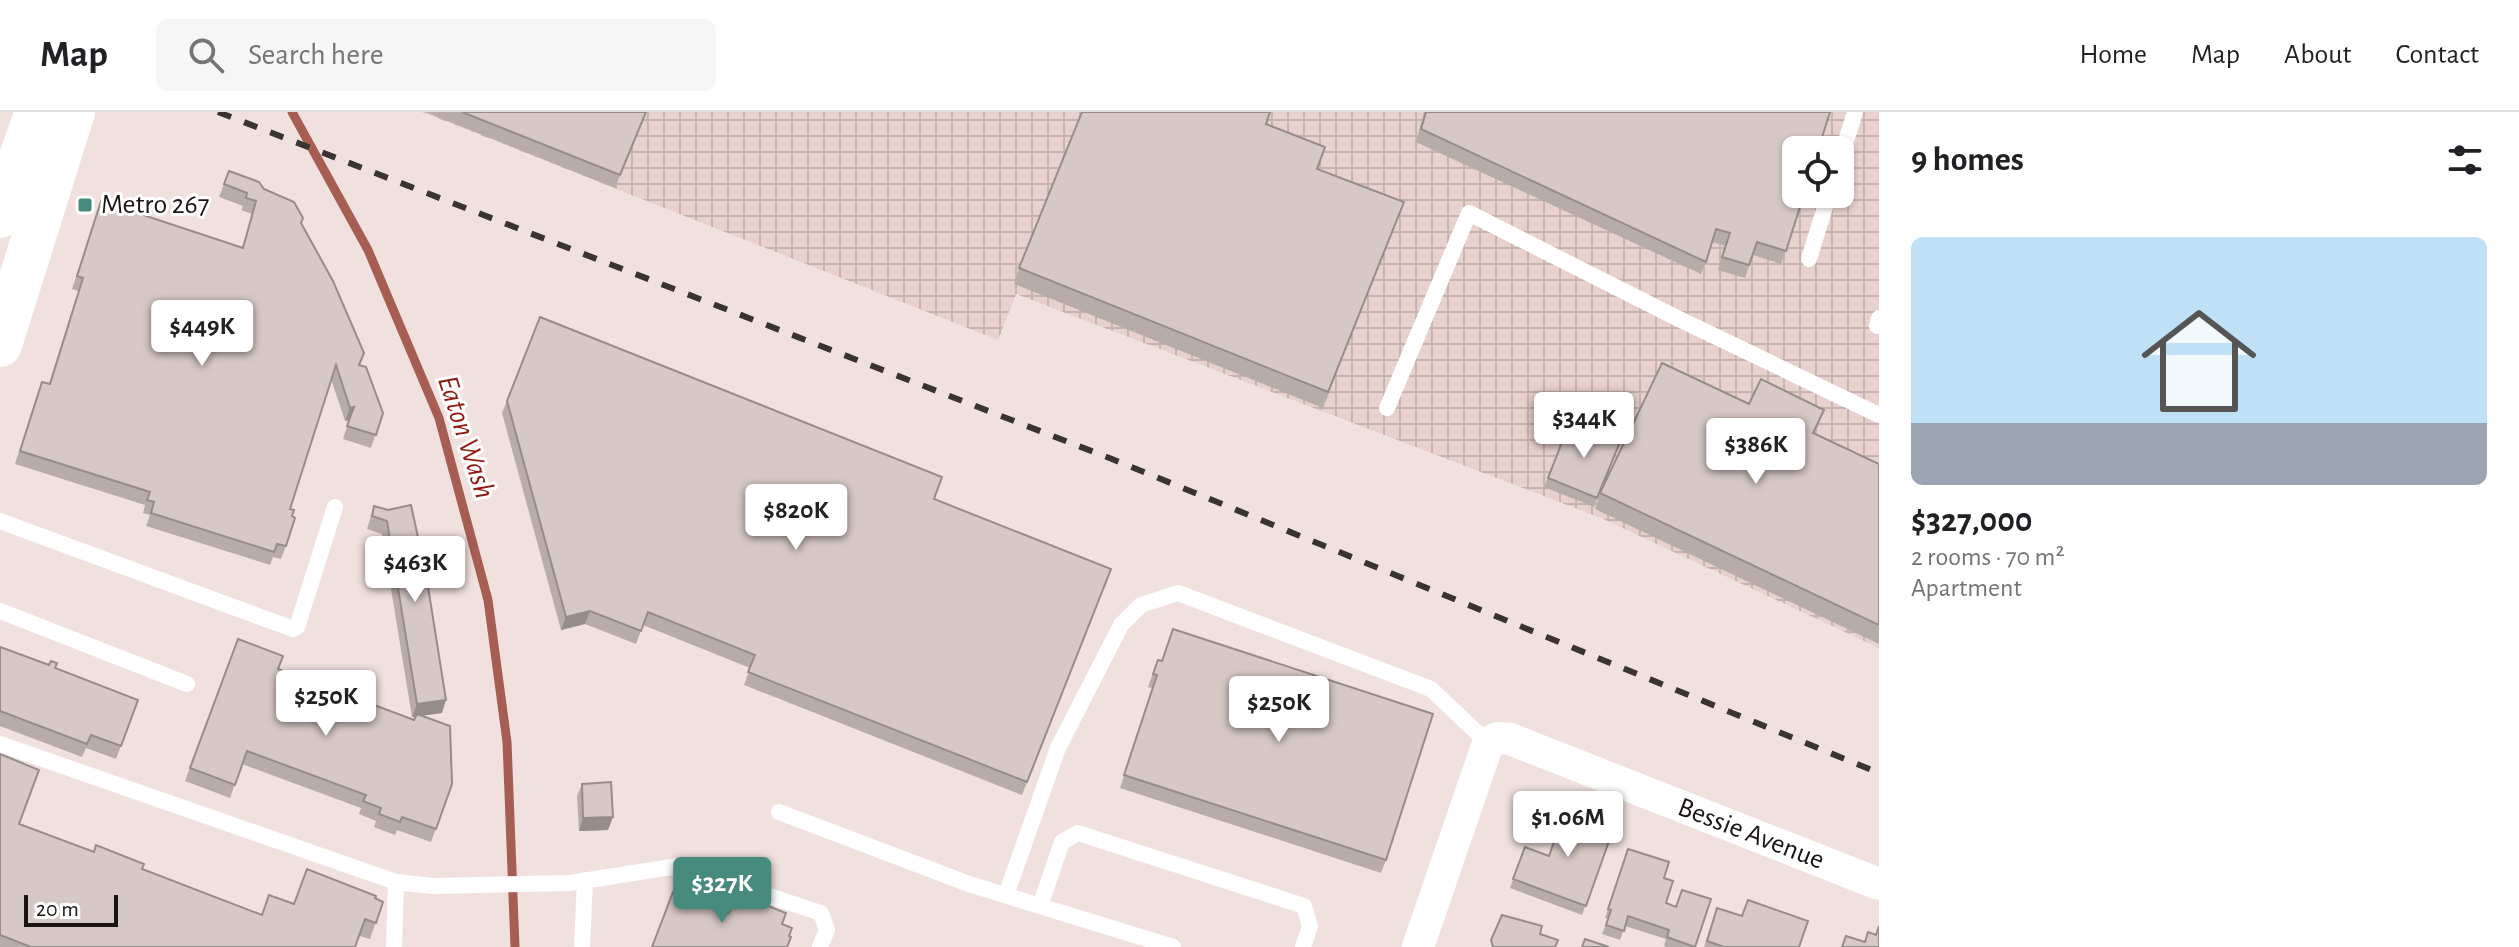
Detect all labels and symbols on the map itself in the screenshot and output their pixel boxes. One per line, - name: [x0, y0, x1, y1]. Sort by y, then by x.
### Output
- place label: Metro 267: [101, 191, 209, 219]
- marker: Metro 267: [76, 196, 94, 214]
- pin: $449K: [146, 300, 258, 368]
- water label: Eaton Wash: [432, 372, 500, 502]
- pin: $344K: [1528, 392, 1640, 460]
- pin: $386K: [1700, 418, 1812, 486]
- pin: $820K: [740, 484, 852, 552]
- pin: $463K: [359, 536, 471, 604]
- pin: $250K: [270, 670, 382, 738]
- pin: $250K: [1223, 676, 1335, 744]
- pin: $1.06M: [1503, 791, 1633, 859]
- street label: Bessie Avenue: [1674, 793, 1828, 875]
- pin: $327K: [666, 857, 778, 925]
- scale bar: [24, 891, 118, 927]

